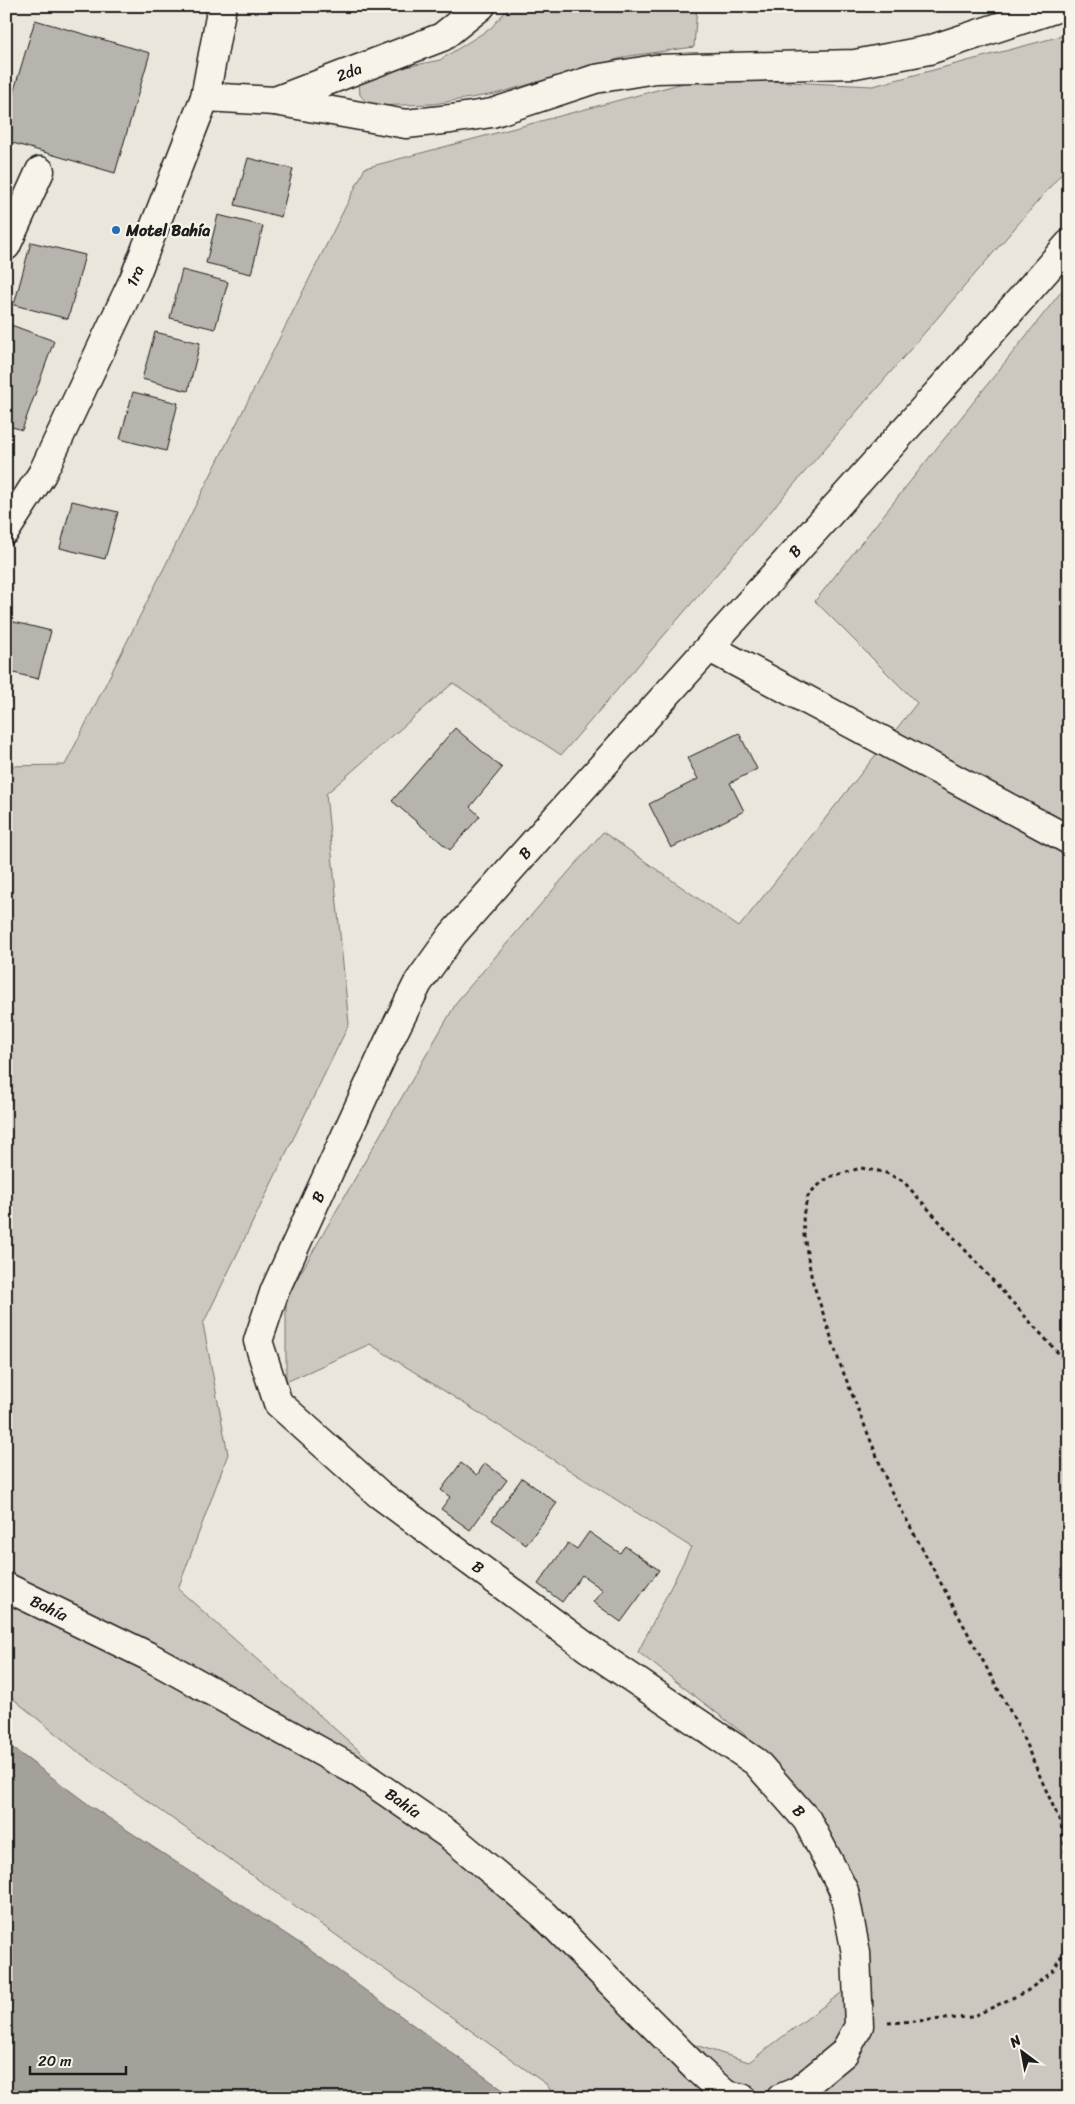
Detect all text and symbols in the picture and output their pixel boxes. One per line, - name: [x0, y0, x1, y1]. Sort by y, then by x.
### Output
- street label: 2da: [332, 54, 366, 90]
- place label: Motel Bahía: [125, 216, 210, 245]
- marker: Motel Bahía: [110, 224, 122, 236]
- street label: 1ra: [117, 260, 153, 292]
- street label: B: [781, 538, 809, 564]
- street label: B: [511, 840, 539, 866]
- street label: B: [303, 1186, 333, 1208]
- street label: B: [465, 1552, 491, 1582]
- street label: Bahía: [25, 1586, 74, 1630]
- street label: Bahía: [379, 1780, 428, 1827]
- street label: B: [785, 1798, 813, 1824]
- north arrow: [998, 2026, 1048, 2076]
- text: N: [1004, 2028, 1026, 2055]
- scale bar: [30, 2044, 126, 2076]
- text: 20 m: [38, 2048, 72, 2074]

